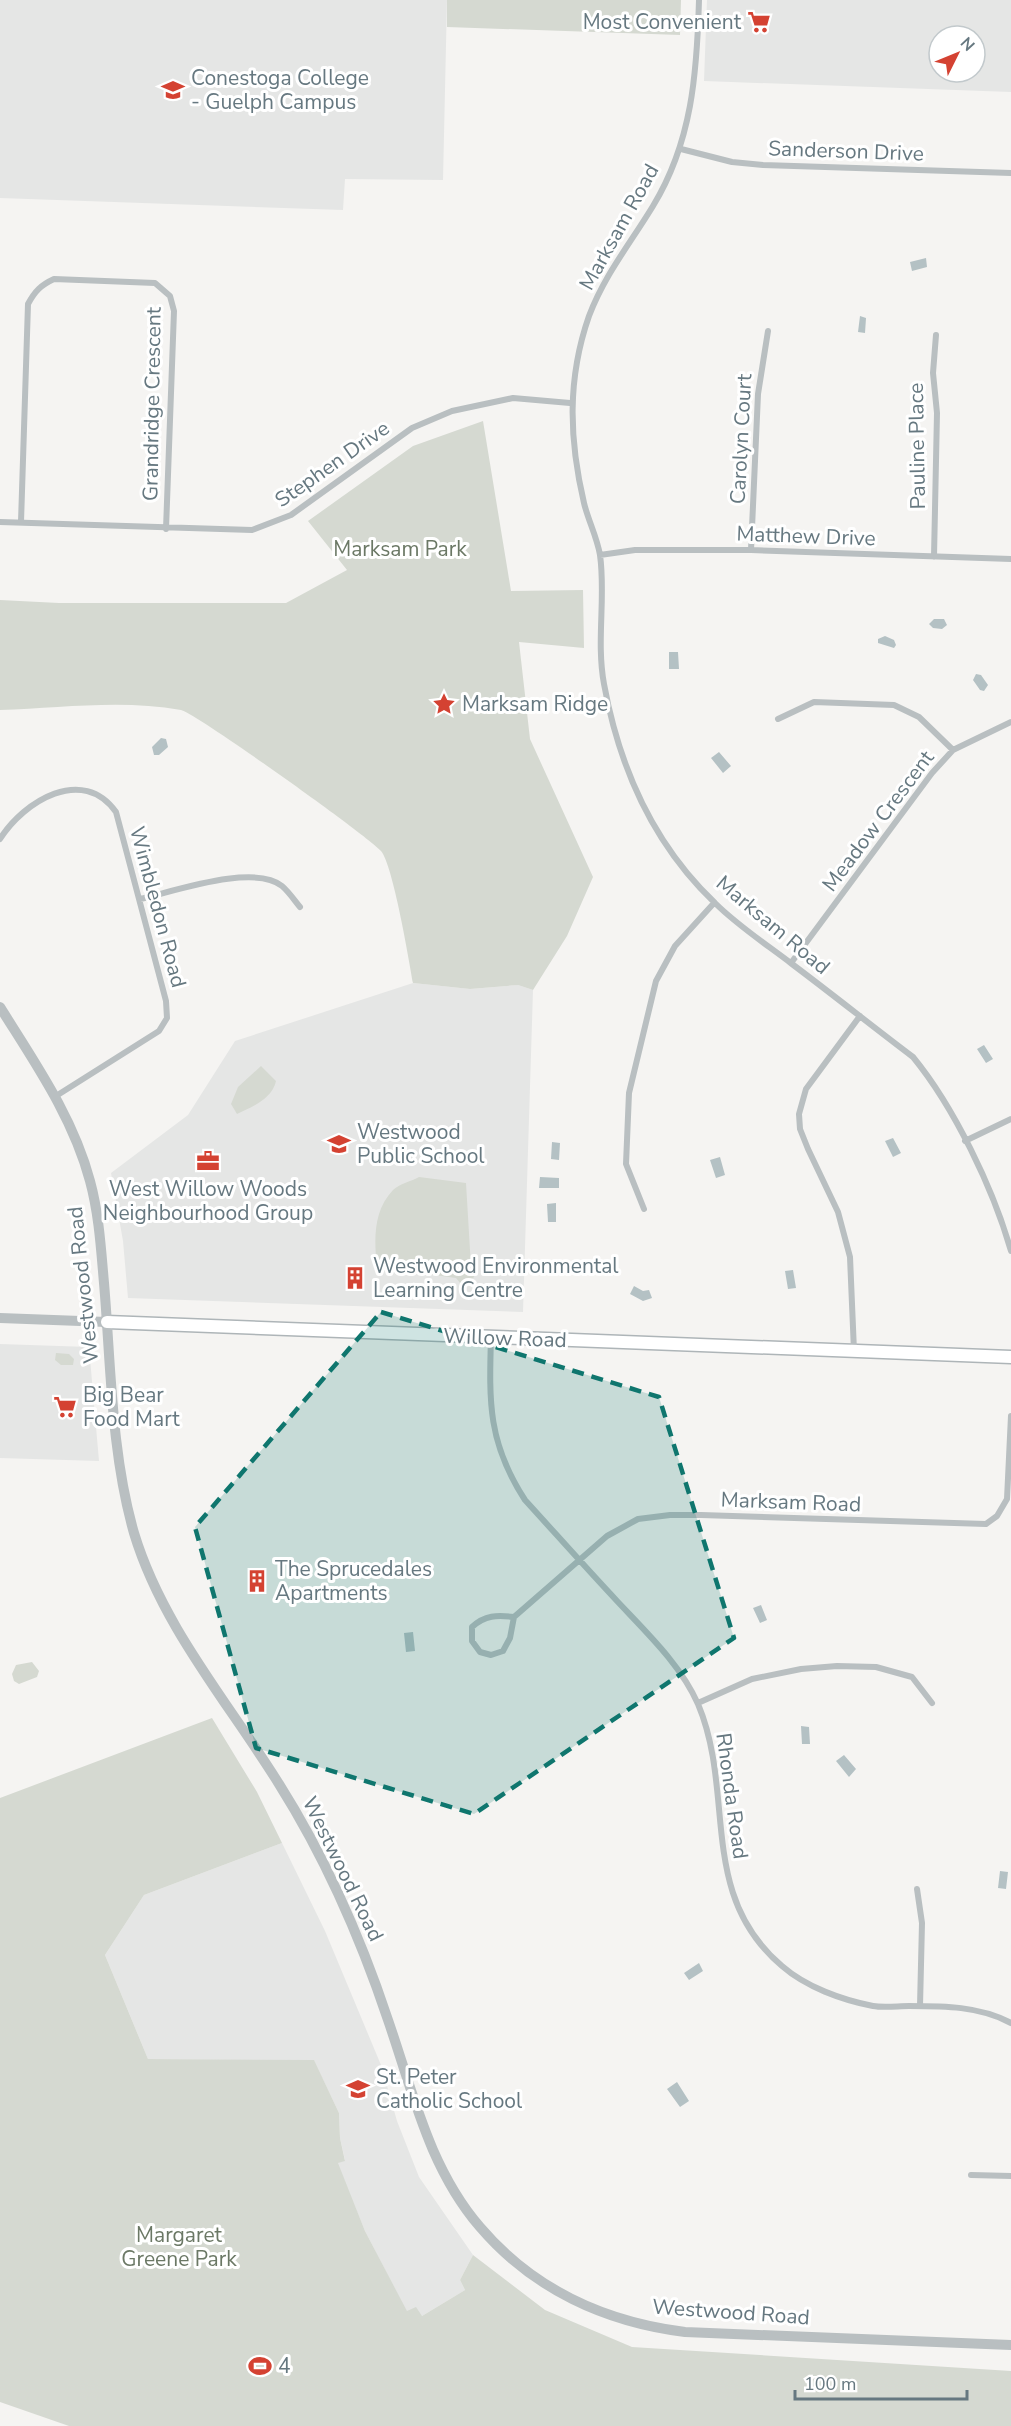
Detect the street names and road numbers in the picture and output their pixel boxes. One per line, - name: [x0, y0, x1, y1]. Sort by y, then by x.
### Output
- street label: Sanderson Drive: [768, 134, 924, 168]
- street label: Marksam Road: [573, 159, 665, 295]
- street label: Grandridge Crescent: [136, 306, 168, 501]
- street label: Carolyn Court: [724, 373, 758, 505]
- street label: Pauline Place: [902, 382, 932, 510]
- street label: Stephen Drive: [269, 414, 395, 514]
- street label: Matthew Drive: [736, 520, 876, 552]
- street label: Meadow Crescent: [816, 744, 941, 897]
- street label: Wimbledon Road: [123, 823, 193, 991]
- street label: Marksam Road: [710, 869, 836, 981]
- street label: Westwood Road: [61, 1205, 105, 1365]
- street label: Willow Road: [443, 1322, 567, 1354]
- street label: Marksam Road: [720, 1486, 862, 1518]
- street label: Rhonda Road: [709, 1731, 755, 1861]
- street label: Westwood Road: [296, 1792, 390, 1946]
- street label: Westwood Road: [651, 2293, 811, 2331]

